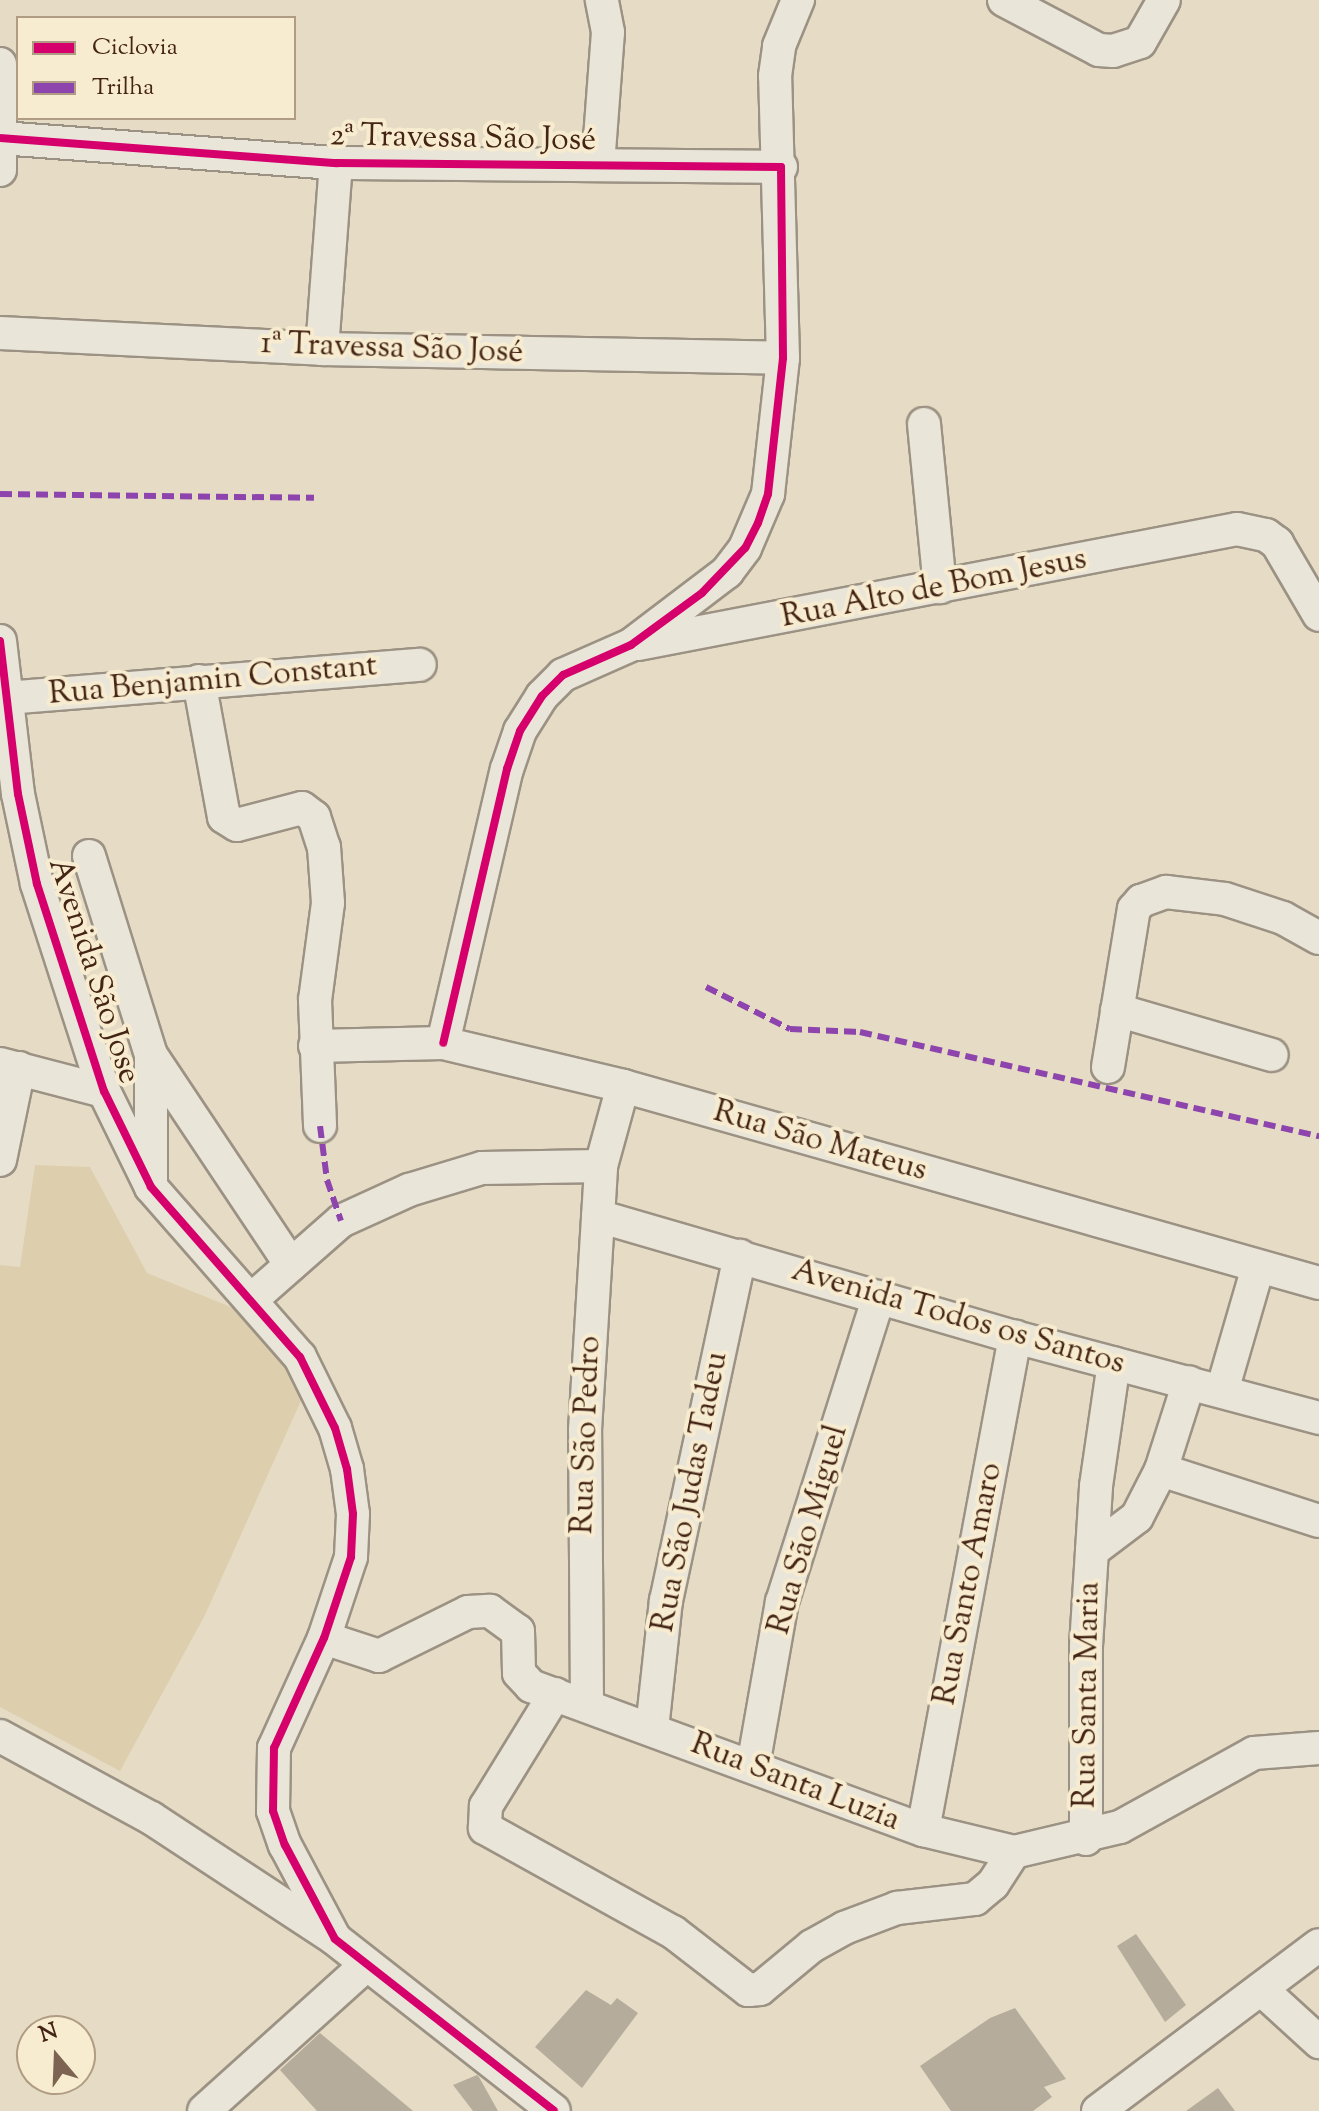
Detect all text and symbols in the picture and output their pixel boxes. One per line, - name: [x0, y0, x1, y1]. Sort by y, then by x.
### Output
- legend: [16, 16, 296, 120]
- text: Ciclovia: [92, 31, 178, 65]
- text: Trilha: [92, 71, 154, 105]
- street label: 2ª Travessa São José: [330, 117, 596, 161]
- street label: 1ª Travessa São José: [260, 325, 524, 373]
- street label: Rua Alto de Bom Jesus: [778, 541, 1090, 637]
- street label: Rua Benjamin Constant: [47, 648, 379, 714]
- street label: Avenida São Jose: [39, 854, 147, 1088]
- street label: Rua São Mateus: [709, 1093, 931, 1191]
- street label: Avenida Todos os Santos: [787, 1252, 1129, 1384]
- street label: Rua São Pedro: [564, 1335, 610, 1535]
- street label: Rua São Judas Tadeu: [645, 1349, 737, 1635]
- street label: Rua São Miguel: [761, 1421, 857, 1639]
- street label: Rua Santo Amaro: [927, 1460, 1011, 1708]
- street label: Rua Santa Maria: [1067, 1581, 1109, 1809]
- street label: Rua Santa Luzia: [685, 1726, 905, 1840]
- north arrow: [16, 2015, 96, 2095]
- text: N: [35, 2016, 62, 2052]

